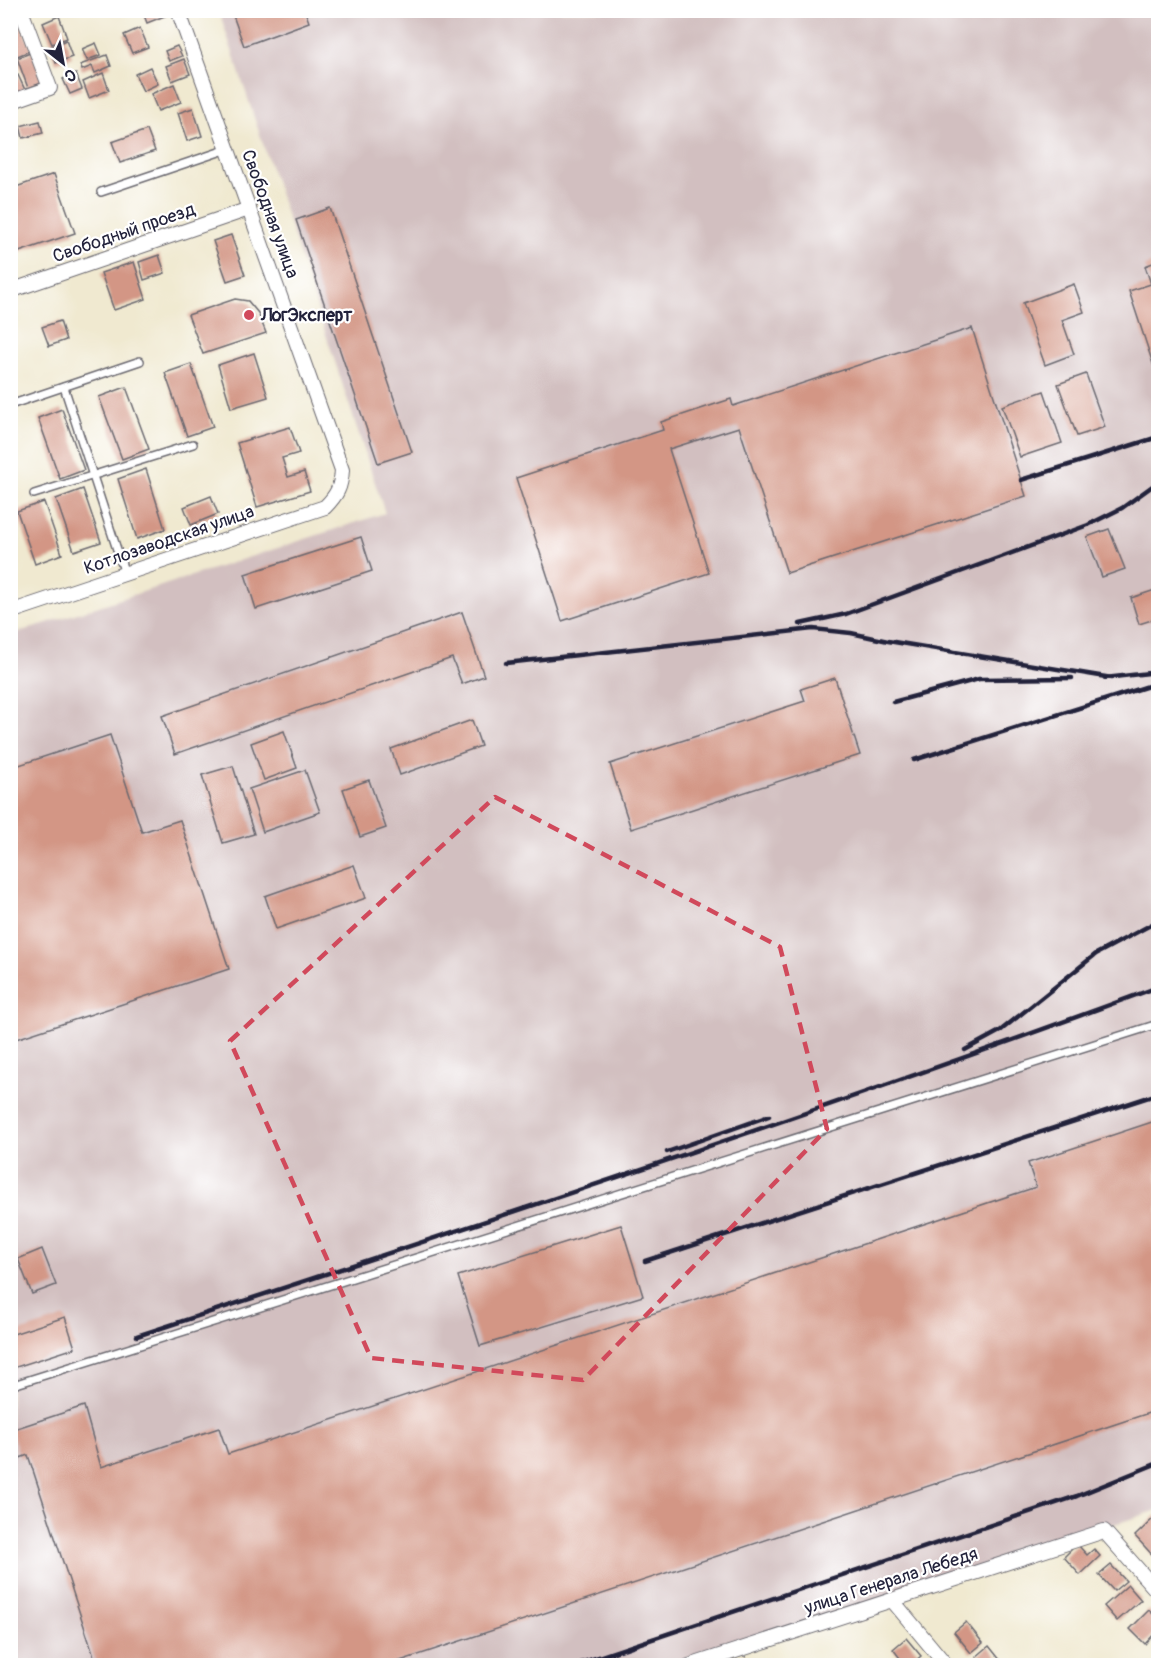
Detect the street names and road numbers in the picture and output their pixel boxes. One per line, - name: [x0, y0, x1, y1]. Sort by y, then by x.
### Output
- street label: Свободная улица: [236, 147, 304, 281]
- street label: Свободный проезд: [50, 198, 198, 268]
- street label: Котлозаводская улица: [81, 500, 257, 580]
- street label: улица Генерала Лебедя: [801, 1542, 981, 1620]

